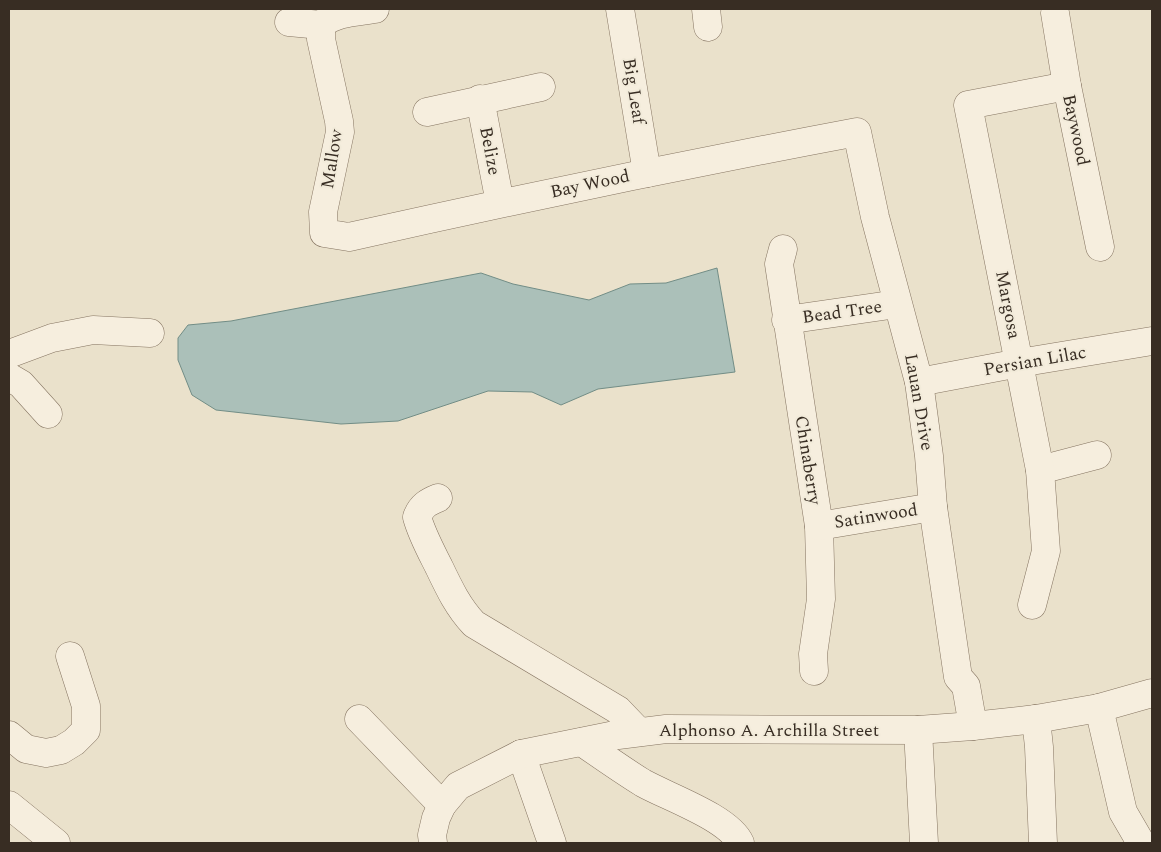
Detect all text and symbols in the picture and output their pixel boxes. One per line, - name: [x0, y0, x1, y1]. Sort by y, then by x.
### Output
- street label: Big Leaf: [615, 56, 653, 128]
- street label: Baywood: [1055, 92, 1097, 168]
- street label: Belize: [472, 124, 508, 178]
- street label: Mallow: [314, 127, 350, 191]
- street label: Bay Wood: [548, 162, 632, 206]
- street label: Margosa: [988, 268, 1028, 342]
- street label: Bead Tree: [800, 293, 884, 331]
- street label: Persian Lilac: [981, 339, 1089, 383]
- street label: Lauan Drive: [897, 351, 941, 453]
- street label: Chinaberry: [788, 413, 829, 508]
- street label: Satinwood: [832, 496, 920, 536]
- street label: Alphonso A. Archilla Street: [659, 717, 879, 744]

